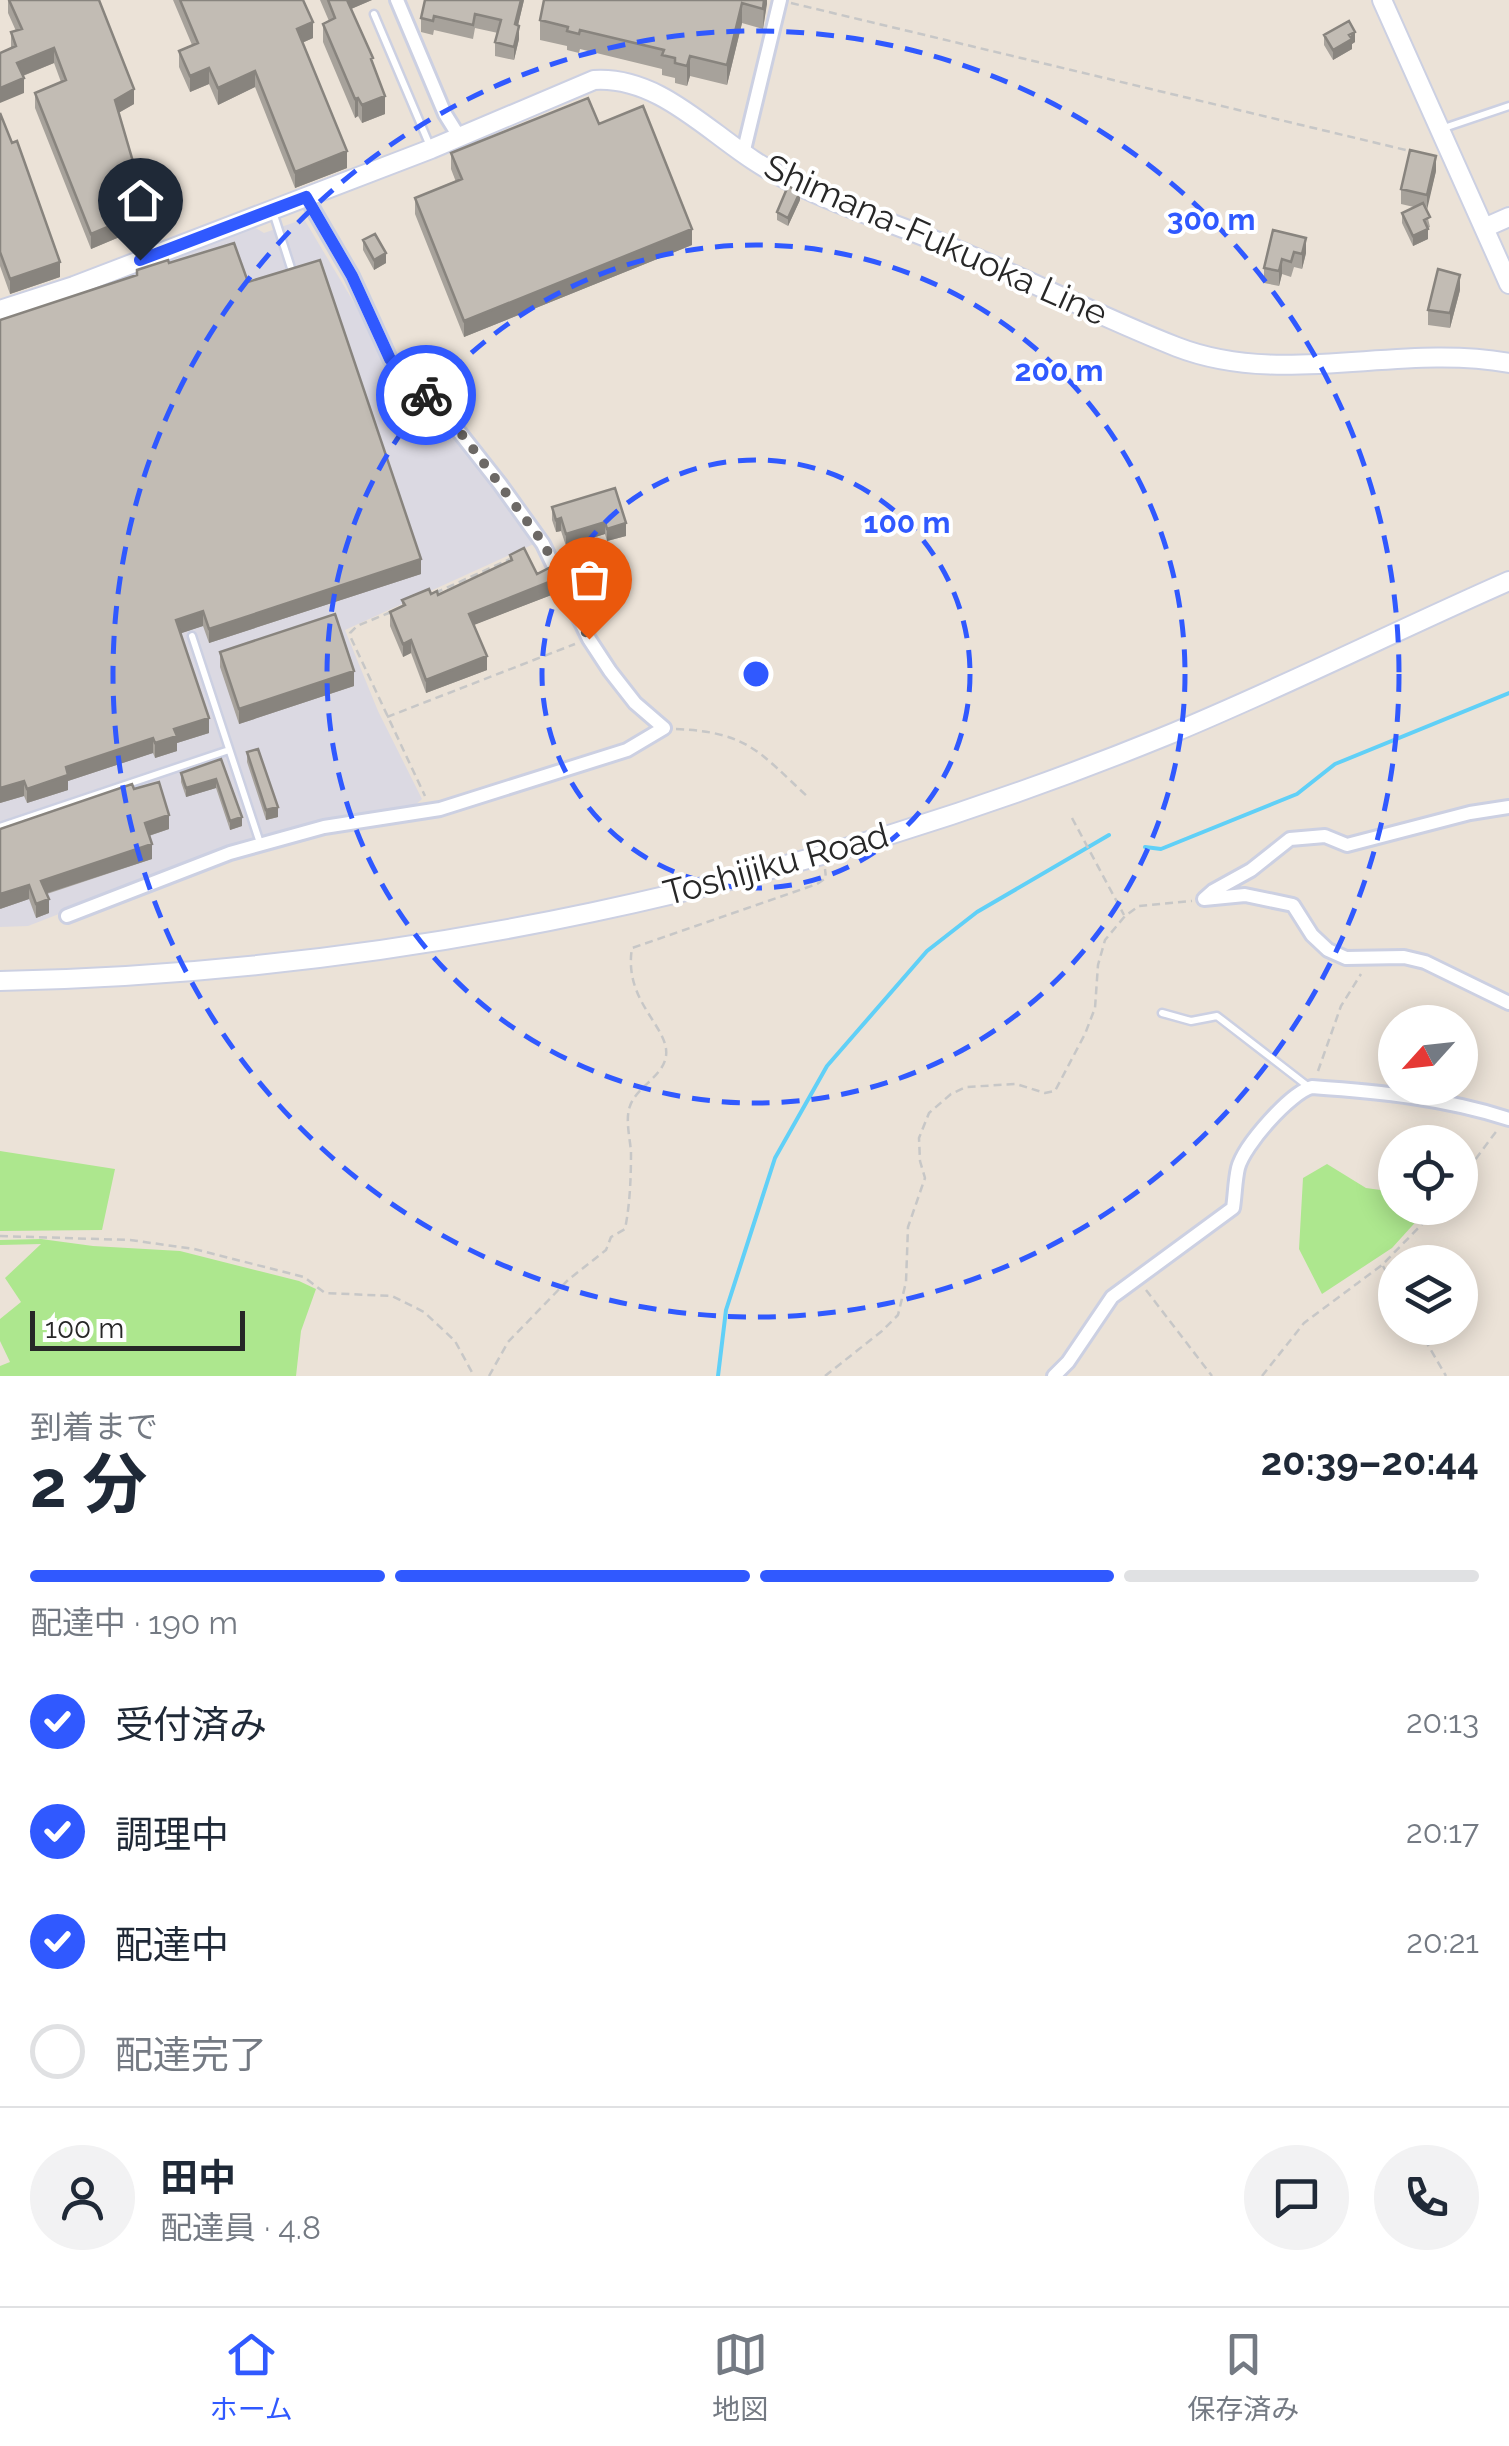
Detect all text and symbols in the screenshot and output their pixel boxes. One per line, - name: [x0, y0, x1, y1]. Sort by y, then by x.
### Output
- street label: Shimana-Fukuoka Line: [759, 145, 1114, 334]
- pin: [98, 158, 183, 261]
- icon: home: [113, 173, 168, 228]
- text: 300 m: [1167, 202, 1255, 237]
- courier: [376, 345, 476, 445]
- text: 200 m: [1015, 353, 1103, 388]
- icon: bike: [399, 368, 454, 423]
- text: 100 m: [864, 505, 950, 540]
- pin: [547, 537, 632, 640]
- icon: bag: [562, 552, 617, 607]
- centre of rings: [738, 656, 774, 692]
- street label: Toshijiku Road: [659, 814, 893, 913]
- north arrow: [1378, 1005, 1478, 1105]
- map controls: [1378, 1005, 1478, 1345]
- button: locate: [1378, 1125, 1478, 1225]
- button: layers: [1378, 1245, 1478, 1345]
- scale bar: [30, 1306, 245, 1350]
- text: 100 m: [45, 1312, 124, 1345]
- text: 到着まで: [30, 1408, 158, 1445]
- text: 20:39–20:44: [1261, 1439, 1479, 1484]
- text: 2 分: [30, 1446, 147, 1522]
- text: 配達中 · 190 m: [30, 1604, 238, 1641]
- icon: check: [30, 1694, 85, 1749]
- text: 受付済み: [115, 1702, 267, 1747]
- text: 20:13: [1406, 1703, 1479, 1740]
- icon: check: [30, 1804, 85, 1859]
- text: 調理中: [115, 1812, 229, 1857]
- text: 20:17: [1406, 1813, 1479, 1850]
- icon: check: [30, 1914, 85, 1969]
- text: 配達中: [115, 1922, 229, 1967]
- text: 20:21: [1406, 1923, 1479, 1960]
- text: 配達完了: [115, 2032, 267, 2077]
- button: person: [30, 2145, 135, 2250]
- button: chat: [1244, 2145, 1349, 2250]
- button: phone: [1374, 2145, 1479, 2250]
- text: 田中: [160, 2155, 236, 2200]
- text: 配達員 · 4.8: [160, 2209, 321, 2246]
- tab: ホーム: [210, 2327, 293, 2427]
- tab: 地図: [712, 2327, 768, 2427]
- tab: 保存済み: [1187, 2327, 1299, 2427]

